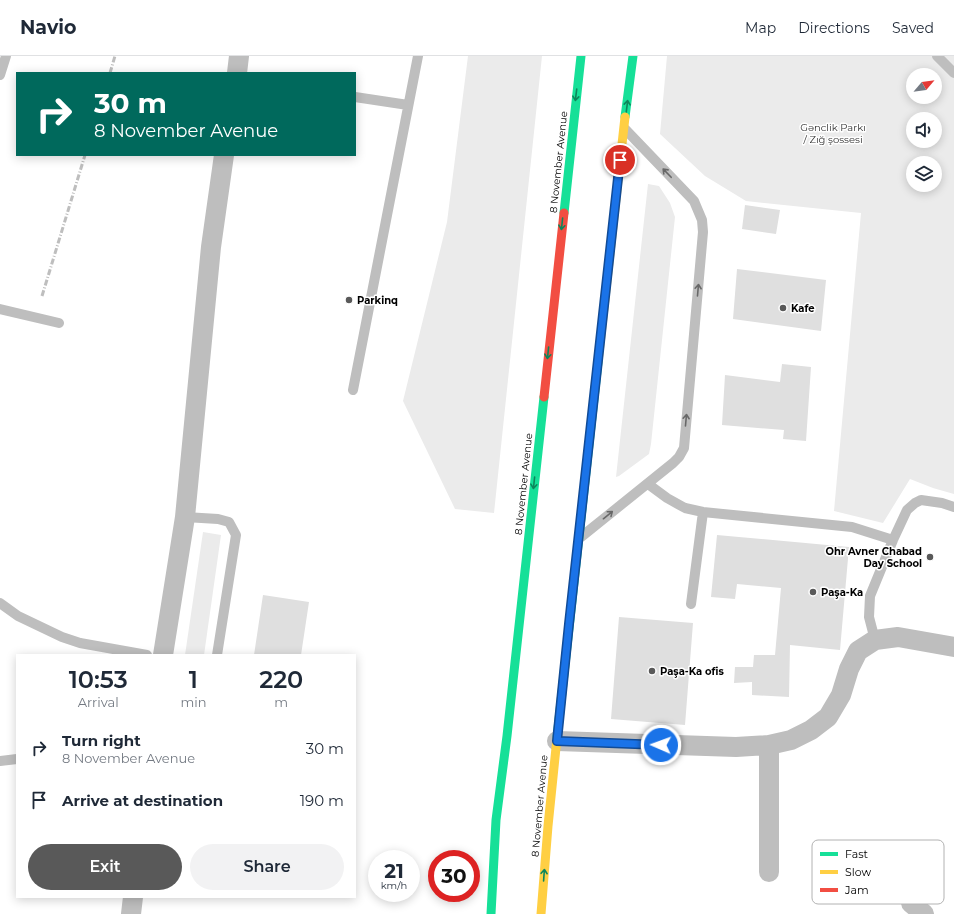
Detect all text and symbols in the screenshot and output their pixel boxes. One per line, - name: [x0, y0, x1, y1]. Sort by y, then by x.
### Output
- text: Navio: [20, 16, 76, 39]
- text: Map: [745, 19, 776, 37]
- text: Directions: [798, 19, 870, 37]
- text: Saved: [892, 19, 934, 37]
- north arrow: [906, 68, 942, 104]
- map controls: [906, 68, 942, 192]
- text: 30 m: [94, 86, 167, 120]
- icon: right: [28, 88, 80, 140]
- one-way arrow: [572, 88, 580, 101]
- one-way arrow: [623, 100, 631, 113]
- street label: 8 November Avenue: [547, 110, 570, 214]
- button: sound: [906, 112, 942, 148]
- text: 8 November Avenue: [94, 120, 278, 142]
- park label: Gənclik Parkı / Zığ şossesi: [800, 121, 866, 146]
- pin: [603, 143, 637, 177]
- icon: arrive: [609, 149, 631, 171]
- button: layers: [906, 156, 942, 192]
- one-way arrow: [662, 168, 672, 178]
- one-way arrow: [558, 217, 566, 230]
- one-way arrow: [694, 284, 701, 297]
- place label: Parkinq: [357, 294, 398, 307]
- marker: Parkinq: [344, 295, 354, 305]
- place label: Kafe: [791, 302, 815, 315]
- marker: Kafe: [778, 303, 788, 313]
- one-way arrow: [544, 346, 552, 359]
- one-way arrow: [682, 414, 690, 427]
- street label: 8 November Avenue: [512, 432, 535, 536]
- one-way arrow: [531, 476, 538, 489]
- one-way arrow: [603, 511, 614, 520]
- place label: Ohr Avner Chabad Day School: [825, 545, 922, 570]
- marker: Ohr Avner Chabad Day School: [925, 552, 935, 562]
- place label: Paşa-Ka: [821, 586, 863, 599]
- marker: Paşa-Ka: [808, 587, 818, 597]
- text: 10:53: [69, 665, 128, 694]
- text: 1: [189, 665, 198, 694]
- text: 220: [259, 665, 303, 694]
- place label: Paşa-Ka ofis: [660, 665, 724, 678]
- marker: Paşa-Ka ofis: [647, 666, 657, 676]
- text: Arrival: [78, 694, 119, 710]
- text: min: [180, 694, 206, 710]
- text: m: [274, 694, 288, 710]
- position arrow: [640, 724, 682, 766]
- text: Turn right: [62, 731, 141, 750]
- icon: right: [28, 737, 50, 759]
- text: 30 m: [306, 739, 344, 758]
- text: 8 November Avenue: [62, 750, 195, 766]
- street label: 8 November Avenue: [529, 754, 550, 858]
- icon: arrive: [28, 789, 50, 811]
- text: Arrive at destination: [62, 791, 223, 810]
- text: 190 m: [300, 791, 344, 810]
- legend: [812, 840, 944, 904]
- button: Exit: [28, 844, 182, 890]
- button: Share: [190, 844, 344, 890]
- text: Fast: [845, 847, 869, 861]
- speed limit sign: 30: [428, 850, 480, 902]
- text: 21: [384, 859, 404, 883]
- text: Slow: [845, 865, 871, 879]
- one-way arrow: [540, 869, 547, 882]
- text: km/h: [381, 879, 407, 892]
- text: Jam: [844, 883, 869, 897]

